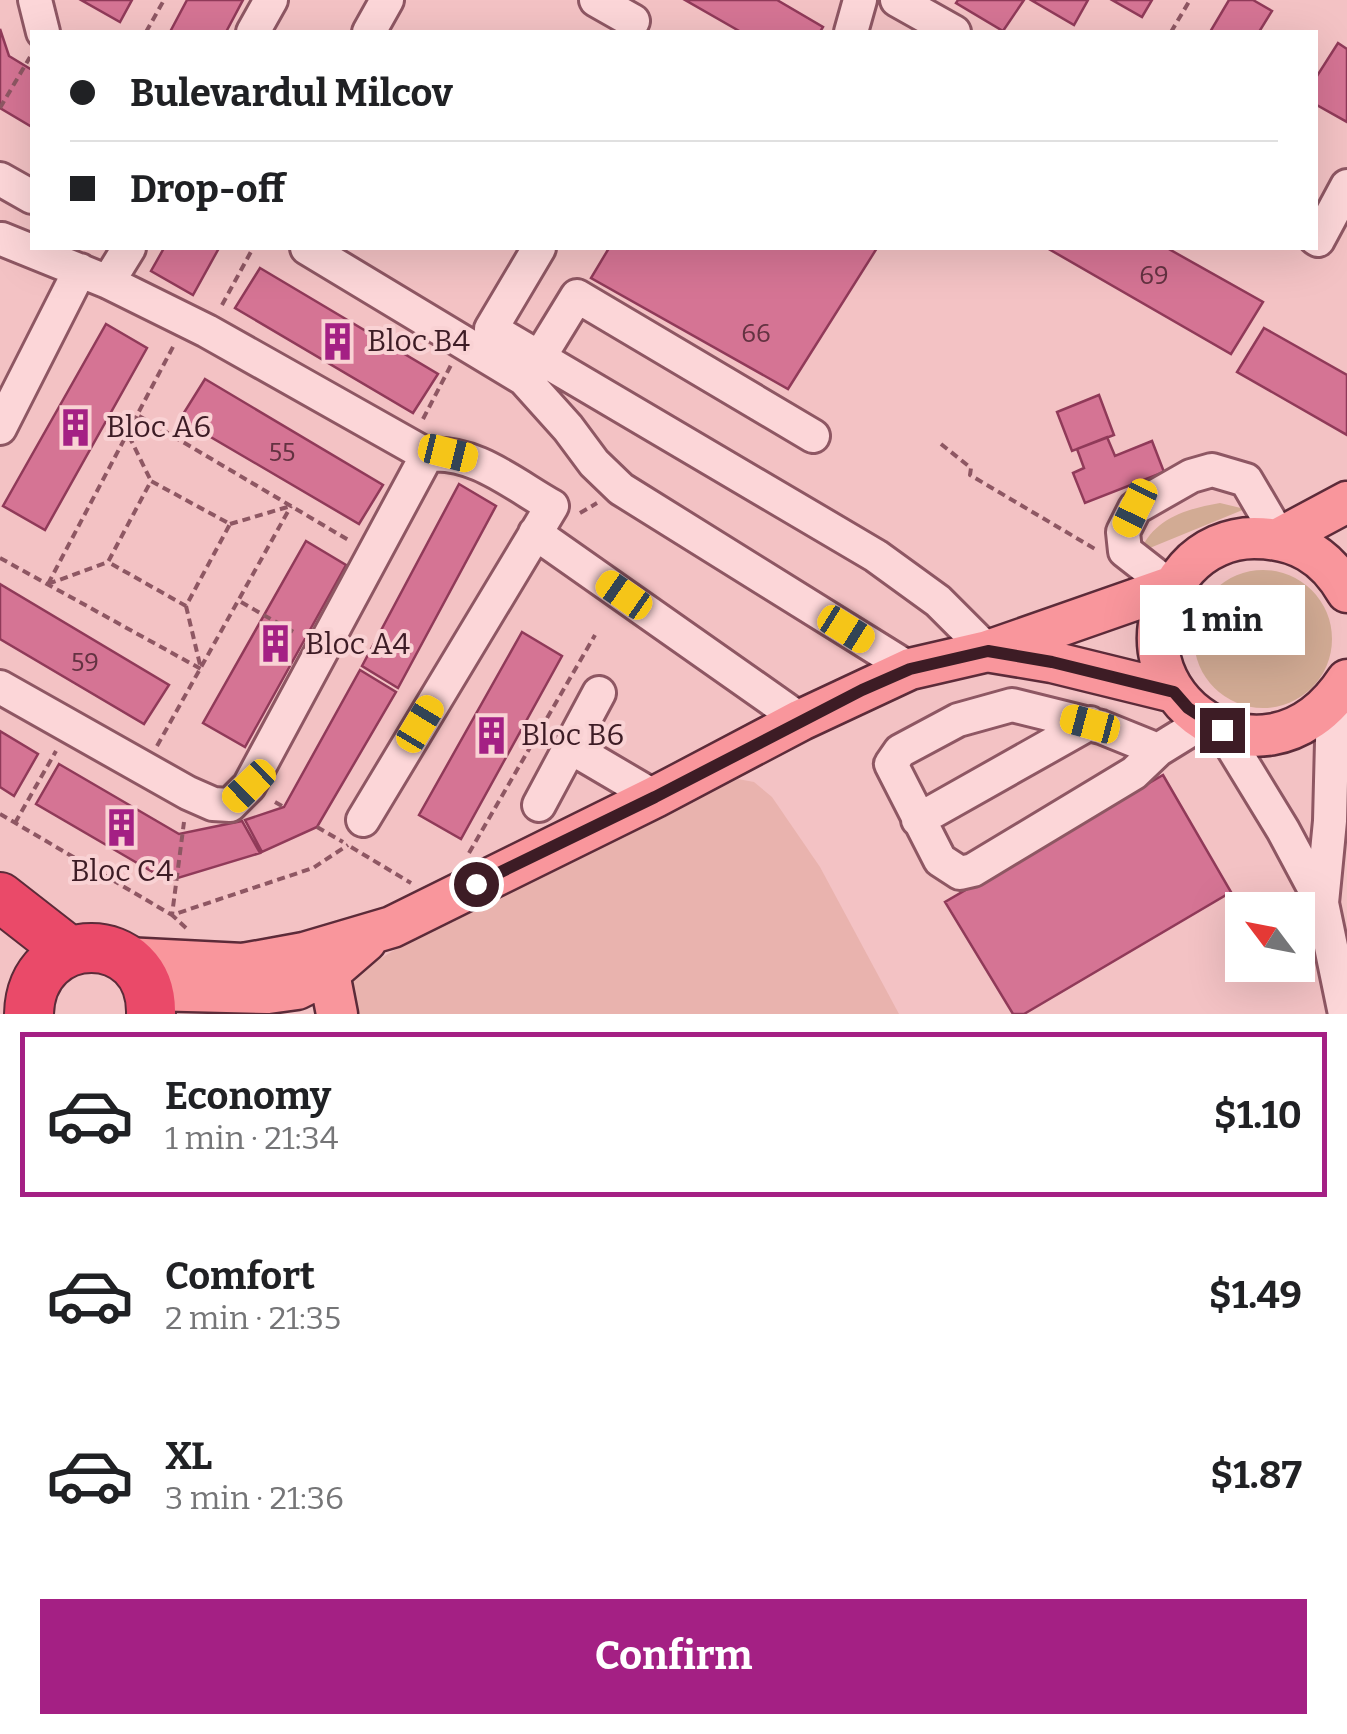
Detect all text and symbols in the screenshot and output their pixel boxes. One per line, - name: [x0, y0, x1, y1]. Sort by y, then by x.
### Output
- text: Bulevardul Milcov: [130, 70, 453, 116]
- text: Drop-off: [130, 166, 285, 212]
- house number: 69: [1139, 261, 1169, 291]
- house number: 66: [741, 319, 771, 349]
- building icon: Bloc B4: [316, 320, 358, 362]
- place label: Bloc B4: [367, 323, 471, 359]
- building icon: Bloc A6: [55, 406, 97, 448]
- place label: Bloc A6: [106, 409, 211, 445]
- car: [415, 431, 481, 475]
- house number: 55: [269, 438, 295, 468]
- car: [1108, 474, 1162, 542]
- car: [591, 566, 657, 624]
- callout: 1 min: [1140, 585, 1304, 655]
- car: [813, 600, 879, 658]
- text: 1 min: [1182, 601, 1263, 639]
- building icon: Bloc A4: [254, 623, 296, 665]
- place label: Bloc A4: [305, 626, 410, 662]
- house number: 59: [71, 648, 99, 678]
- car: [392, 691, 448, 757]
- car: [1057, 702, 1123, 746]
- route end: [1200, 708, 1245, 753]
- building icon: Bloc B6: [470, 714, 512, 756]
- place label: Bloc B6: [521, 717, 624, 753]
- car: [217, 754, 281, 818]
- building icon: Bloc C4: [101, 806, 143, 848]
- place label: Bloc C4: [70, 853, 174, 889]
- route start: [454, 862, 499, 907]
- north arrow: [1225, 892, 1315, 982]
- map controls: [1225, 892, 1315, 982]
- icon: car: [45, 1070, 135, 1160]
- text: Economy: [165, 1073, 331, 1119]
- text: $1.10: [1214, 1092, 1302, 1138]
- text: 1 min · 21:34: [165, 1119, 338, 1157]
- icon: car: [45, 1250, 135, 1340]
- text: Comfort: [165, 1253, 315, 1299]
- text: $1.49: [1209, 1272, 1302, 1318]
- text: 2 min · 21:35: [165, 1299, 341, 1337]
- icon: car: [45, 1430, 135, 1520]
- text: XL: [165, 1433, 212, 1479]
- text: $1.87: [1210, 1452, 1302, 1498]
- text: 3 min · 21:36: [165, 1479, 344, 1517]
- button: Confirm: [40, 1599, 1307, 1714]

